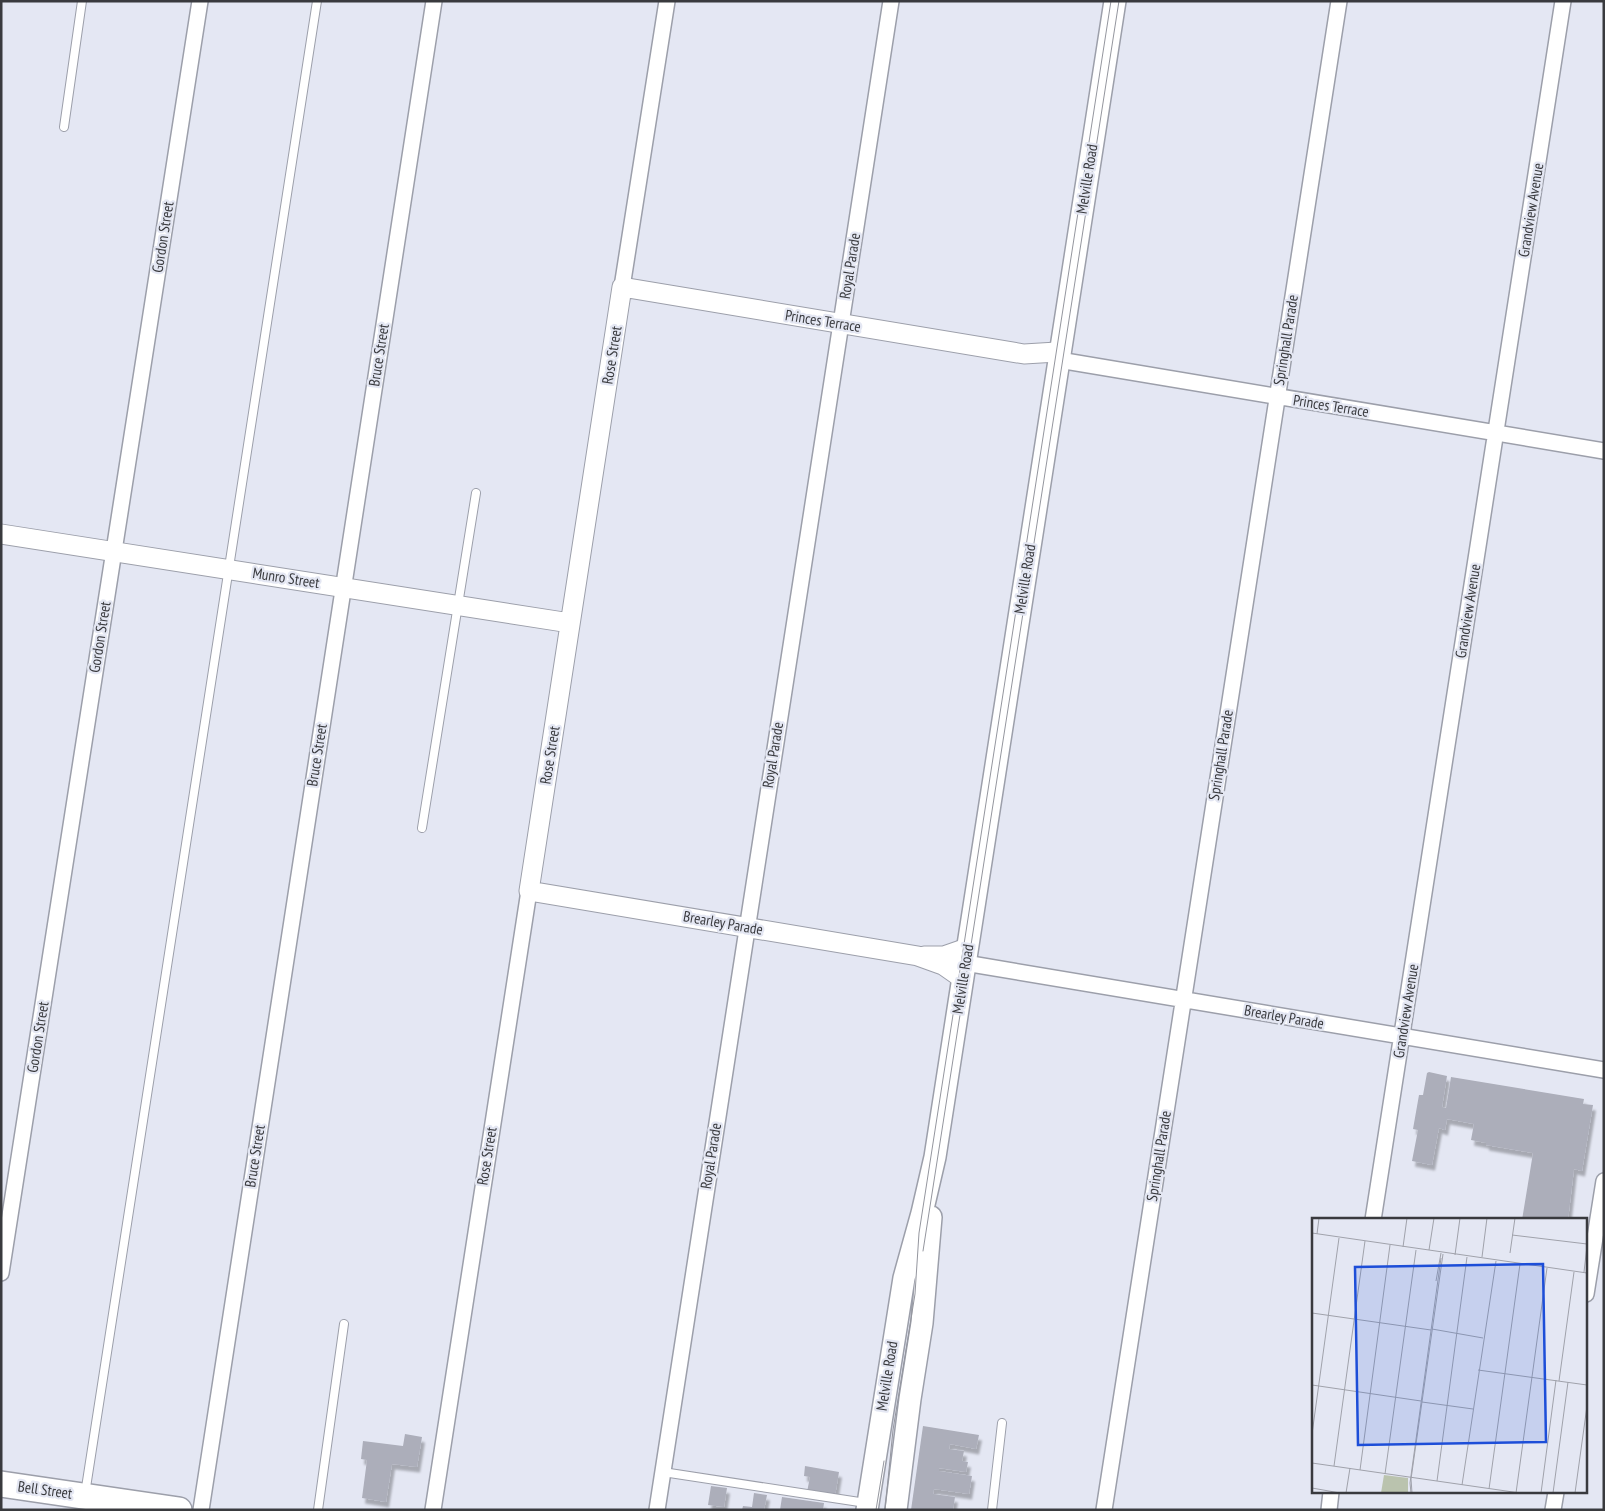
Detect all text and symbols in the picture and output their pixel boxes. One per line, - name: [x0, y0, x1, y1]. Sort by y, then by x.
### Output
- street label: Melville Road: [1072, 143, 1101, 215]
- street label: Grandview Avenue: [1514, 162, 1547, 258]
- street label: Gordon Street: [148, 200, 178, 274]
- street label: Royal Parade: [835, 232, 864, 300]
- street label: Springhall Parade: [1269, 293, 1302, 387]
- street label: Princes Terrace: [784, 305, 862, 336]
- street label: Bruce Street: [364, 322, 393, 388]
- street label: Rose Street: [598, 324, 625, 385]
- street label: Princes Terrace: [1292, 390, 1370, 421]
- street label: Melville Road: [1010, 543, 1039, 615]
- street label: Munro Street: [251, 563, 321, 592]
- street label: Grandview Avenue: [1451, 563, 1484, 659]
- street label: Gordon Street: [85, 600, 115, 674]
- street label: Springhall Parade: [1204, 708, 1237, 802]
- street label: Royal Parade: [758, 721, 787, 789]
- street label: Bruce Street: [302, 722, 331, 788]
- street label: Rose Street: [536, 724, 563, 785]
- street label: Brearley Parade: [682, 906, 764, 939]
- street label: Melville Road: [948, 943, 977, 1015]
- street label: Grandview Avenue: [1389, 963, 1422, 1059]
- street label: Gordon Street: [23, 1000, 53, 1074]
- street label: Brearley Parade: [1243, 1000, 1325, 1033]
- street label: Springhall Parade: [1142, 1109, 1175, 1203]
- street label: Royal Parade: [696, 1122, 725, 1190]
- street label: Bruce Street: [240, 1123, 269, 1189]
- street label: Rose Street: [473, 1125, 500, 1186]
- inset map: [1312, 1218, 1588, 1494]
- street label: Melville Road: [872, 1340, 901, 1412]
- street label: Bell Street: [17, 1476, 73, 1503]

